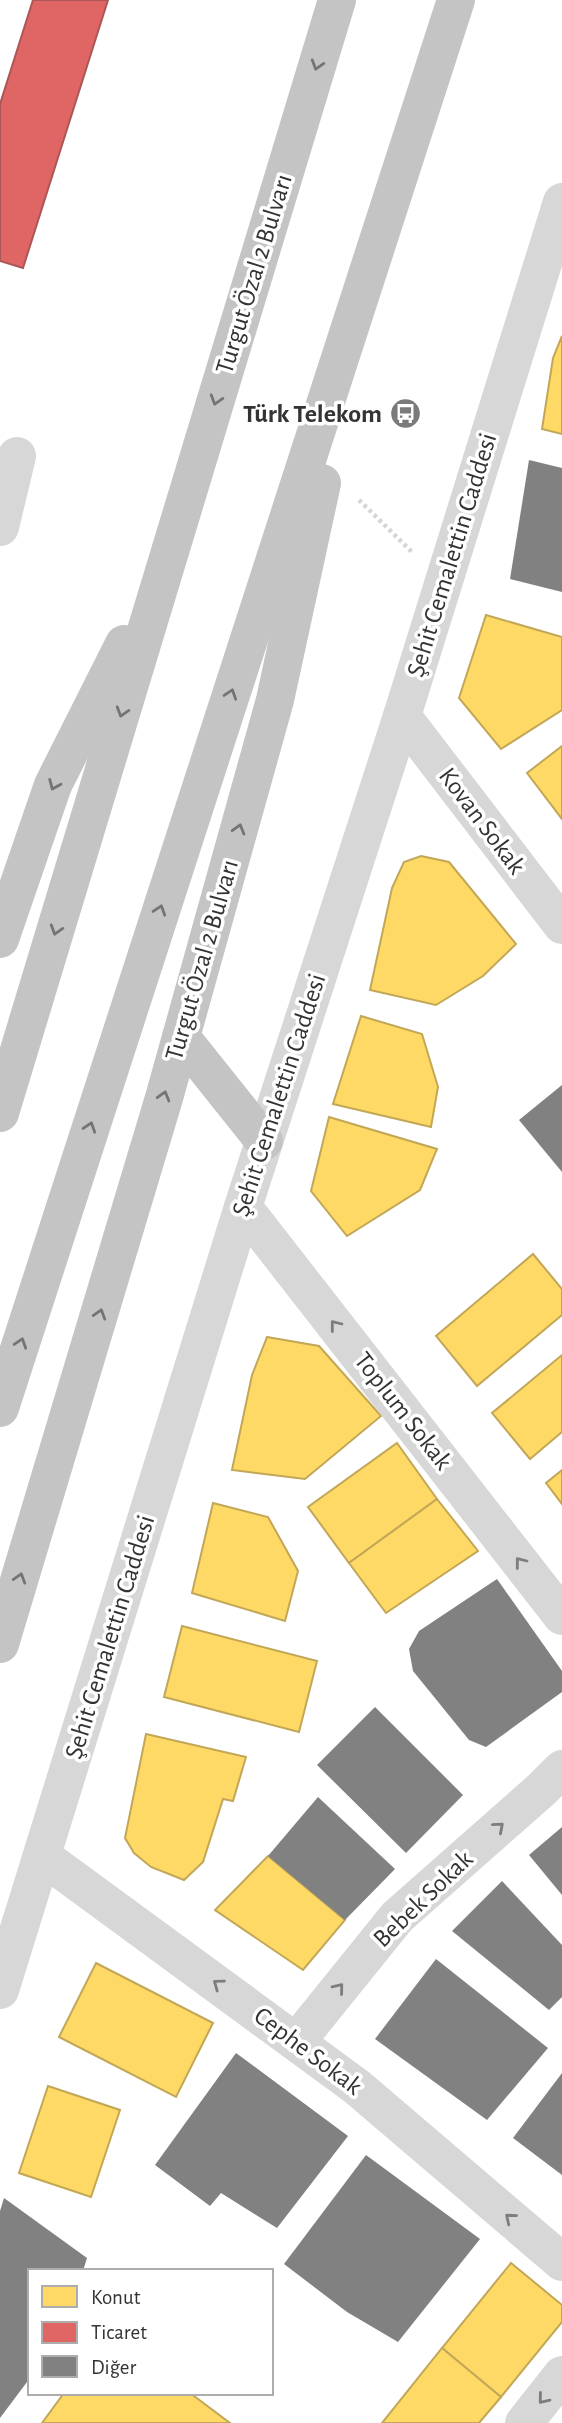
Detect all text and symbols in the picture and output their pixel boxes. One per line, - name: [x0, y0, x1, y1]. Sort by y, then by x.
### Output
- one-way arrow: [311, 59, 326, 71]
- street label: Turgut Özal 2 Bulvarı: [210, 171, 297, 377]
- one-way arrow: [210, 394, 225, 406]
- bus stop icon: Türk Telekom: [388, 397, 422, 431]
- place label: Türk Telekom: [243, 401, 382, 427]
- street label: Şehit Cemalettin Caddesi: [403, 430, 501, 680]
- one-way arrow: [222, 688, 237, 700]
- one-way arrow: [116, 706, 131, 718]
- street label: Kovan Sokak: [434, 763, 530, 879]
- one-way arrow: [48, 778, 62, 790]
- one-way arrow: [230, 823, 245, 835]
- street label: Turgut Özal 2 Bulvarı: [160, 856, 243, 1063]
- one-way arrow: [152, 905, 166, 917]
- one-way arrow: [49, 923, 64, 935]
- street label: Şehit Cemalettin Caddesi: [228, 971, 330, 1219]
- one-way arrow: [156, 1090, 171, 1102]
- one-way arrow: [82, 1121, 96, 1133]
- one-way arrow: [91, 1308, 106, 1320]
- one-way arrow: [331, 1320, 344, 1333]
- one-way arrow: [12, 1338, 27, 1350]
- street label: Toplum Sokak: [349, 1347, 457, 1475]
- street label: Şehit Cemalettin Caddesi: [61, 1512, 159, 1762]
- one-way arrow: [516, 1558, 529, 1570]
- one-way arrow: [12, 1573, 27, 1585]
- one-way arrow: [491, 1823, 504, 1835]
- street label: Bebek Sokak: [368, 1845, 478, 1952]
- one-way arrow: [213, 1980, 226, 1992]
- one-way arrow: [331, 1984, 344, 1996]
- street label: Cephe Sokak: [249, 2002, 367, 2100]
- one-way arrow: [505, 2214, 518, 2226]
- legend: [28, 2269, 273, 2395]
- text: Konut: [91, 2287, 141, 2308]
- text: Ticaret: [91, 2322, 147, 2343]
- text: Diğer: [91, 2357, 137, 2378]
- one-way arrow: [539, 2391, 551, 2404]

